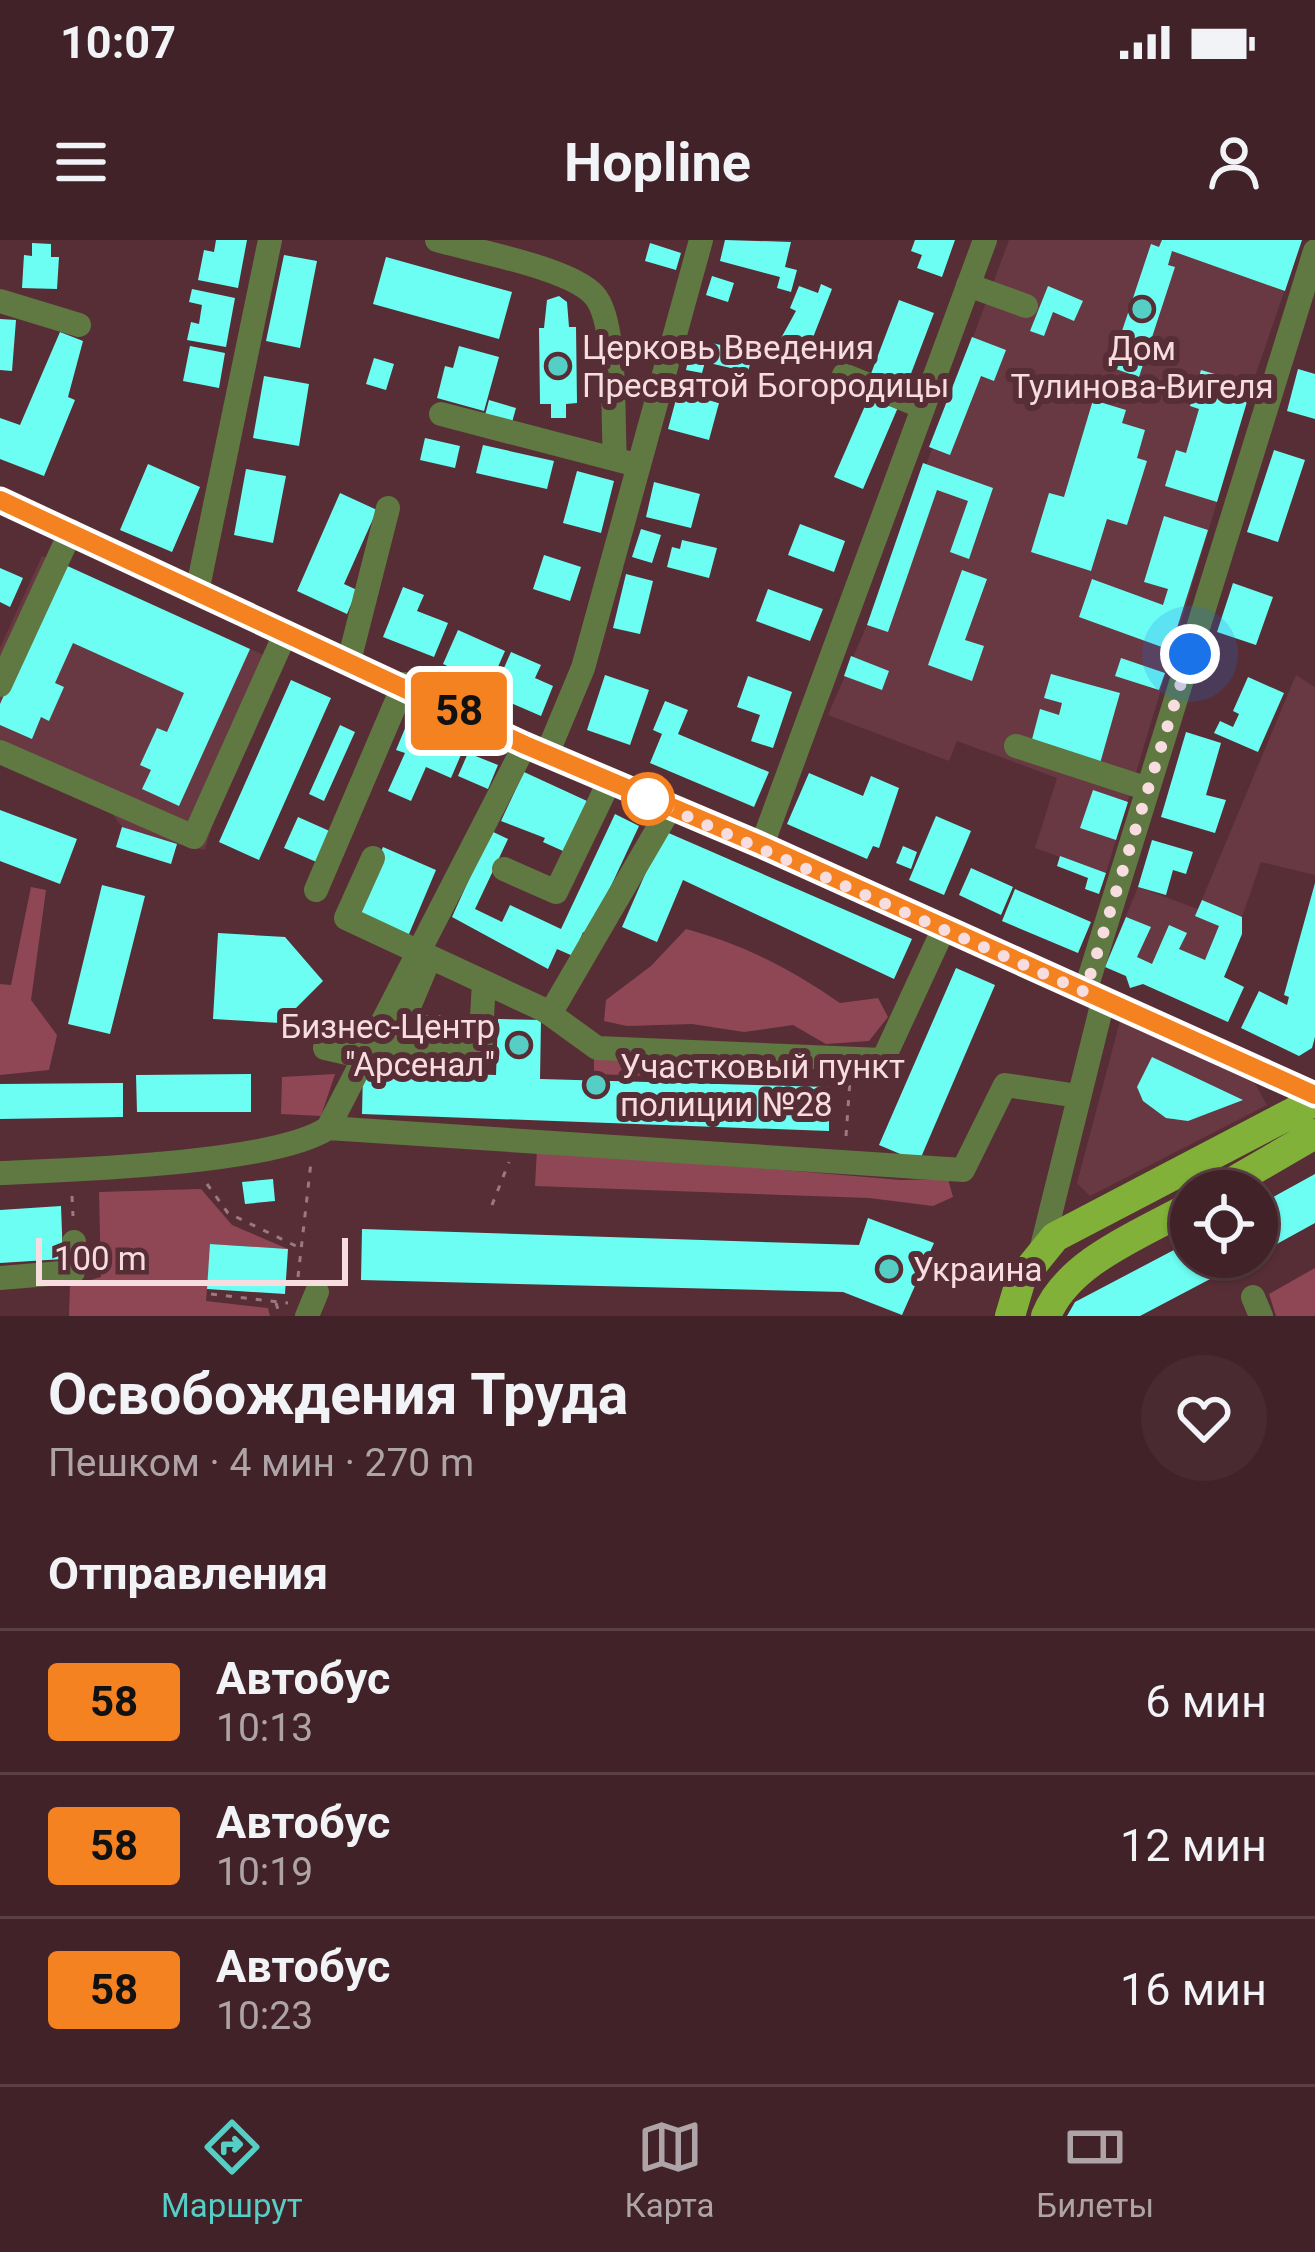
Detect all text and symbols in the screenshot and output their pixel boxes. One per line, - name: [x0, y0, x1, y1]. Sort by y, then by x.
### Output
- text: 10:07: [60, 16, 176, 69]
- icon: menu: [48, 129, 114, 195]
- icon: person: [1201, 129, 1267, 195]
- text: Hopline: [564, 131, 751, 194]
- marker: Дом Тулинова-Вигеля: [1129, 296, 1155, 322]
- place label: Церковь Введения Пресвятой Богородицы: [582, 328, 949, 405]
- place label: Дом Тулинова-Вигеля: [1010, 329, 1274, 406]
- marker: Церковь Введения Пресвятой Богородицы: [545, 353, 571, 379]
- your location: [1160, 624, 1220, 684]
- line badge: 58: [405, 672, 513, 750]
- text: 58: [435, 686, 483, 735]
- unlabelled marker: [623, 774, 673, 824]
- place label: Бизнес-Центр "Арсенал": [280, 1007, 495, 1084]
- marker: Бизнес-Центр "Арсенал": [506, 1032, 532, 1058]
- place label: Участковый пункт полиции №28: [620, 1047, 905, 1124]
- marker: Участковый пункт полиции №28: [583, 1072, 609, 1098]
- map controls: [1170, 1170, 1278, 1278]
- button: locate: [1170, 1170, 1278, 1278]
- scale bar: [36, 1232, 348, 1285]
- text: 100 m: [54, 1239, 147, 1278]
- place label: Украина: [913, 1250, 1042, 1289]
- marker: Украина: [876, 1256, 902, 1282]
- button: heart: [1141, 1355, 1267, 1481]
- text: Освобождения Труда: [48, 1361, 628, 1428]
- text: Пешком · 4 мин · 270 m: [48, 1440, 474, 1486]
- text: Отправления: [48, 1547, 328, 1600]
- text: Автобус: [216, 1652, 391, 1705]
- text: 6 мин: [1145, 1675, 1267, 1728]
- text: 58: [90, 1677, 138, 1726]
- text: 10:13: [216, 1705, 313, 1751]
- text: Автобус: [216, 1796, 391, 1849]
- text: 12 мин: [1120, 1819, 1267, 1872]
- text: 58: [90, 1821, 138, 1870]
- text: 10:19: [216, 1849, 313, 1895]
- text: Автобус: [216, 1940, 391, 1993]
- text: 16 мин: [1120, 1963, 1267, 2016]
- text: 58: [90, 1965, 138, 2014]
- text: 10:23: [216, 1993, 313, 2039]
- tab: Маршрут: [161, 2114, 303, 2225]
- tab: Карта: [625, 2114, 715, 2225]
- tab: Билеты: [1036, 2114, 1154, 2225]

